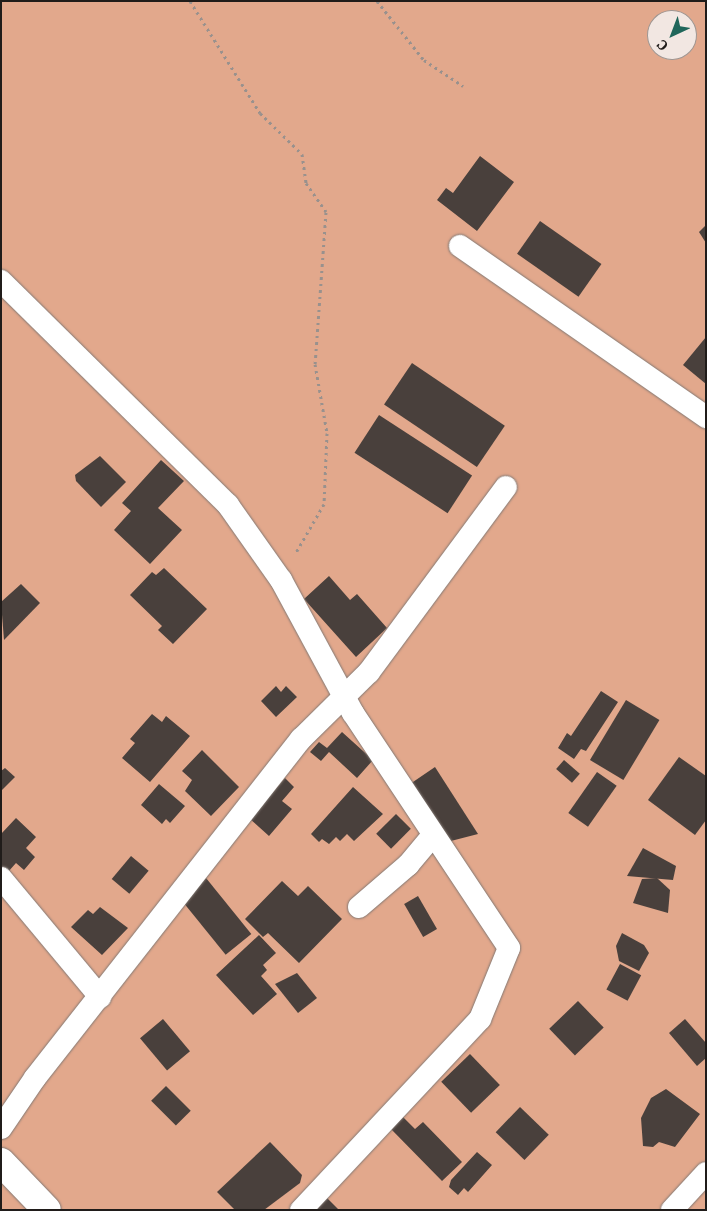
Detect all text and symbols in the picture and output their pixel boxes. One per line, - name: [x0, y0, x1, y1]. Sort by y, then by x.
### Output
- north arrow: [647, 10, 697, 60]
- text: С: [653, 35, 672, 55]

